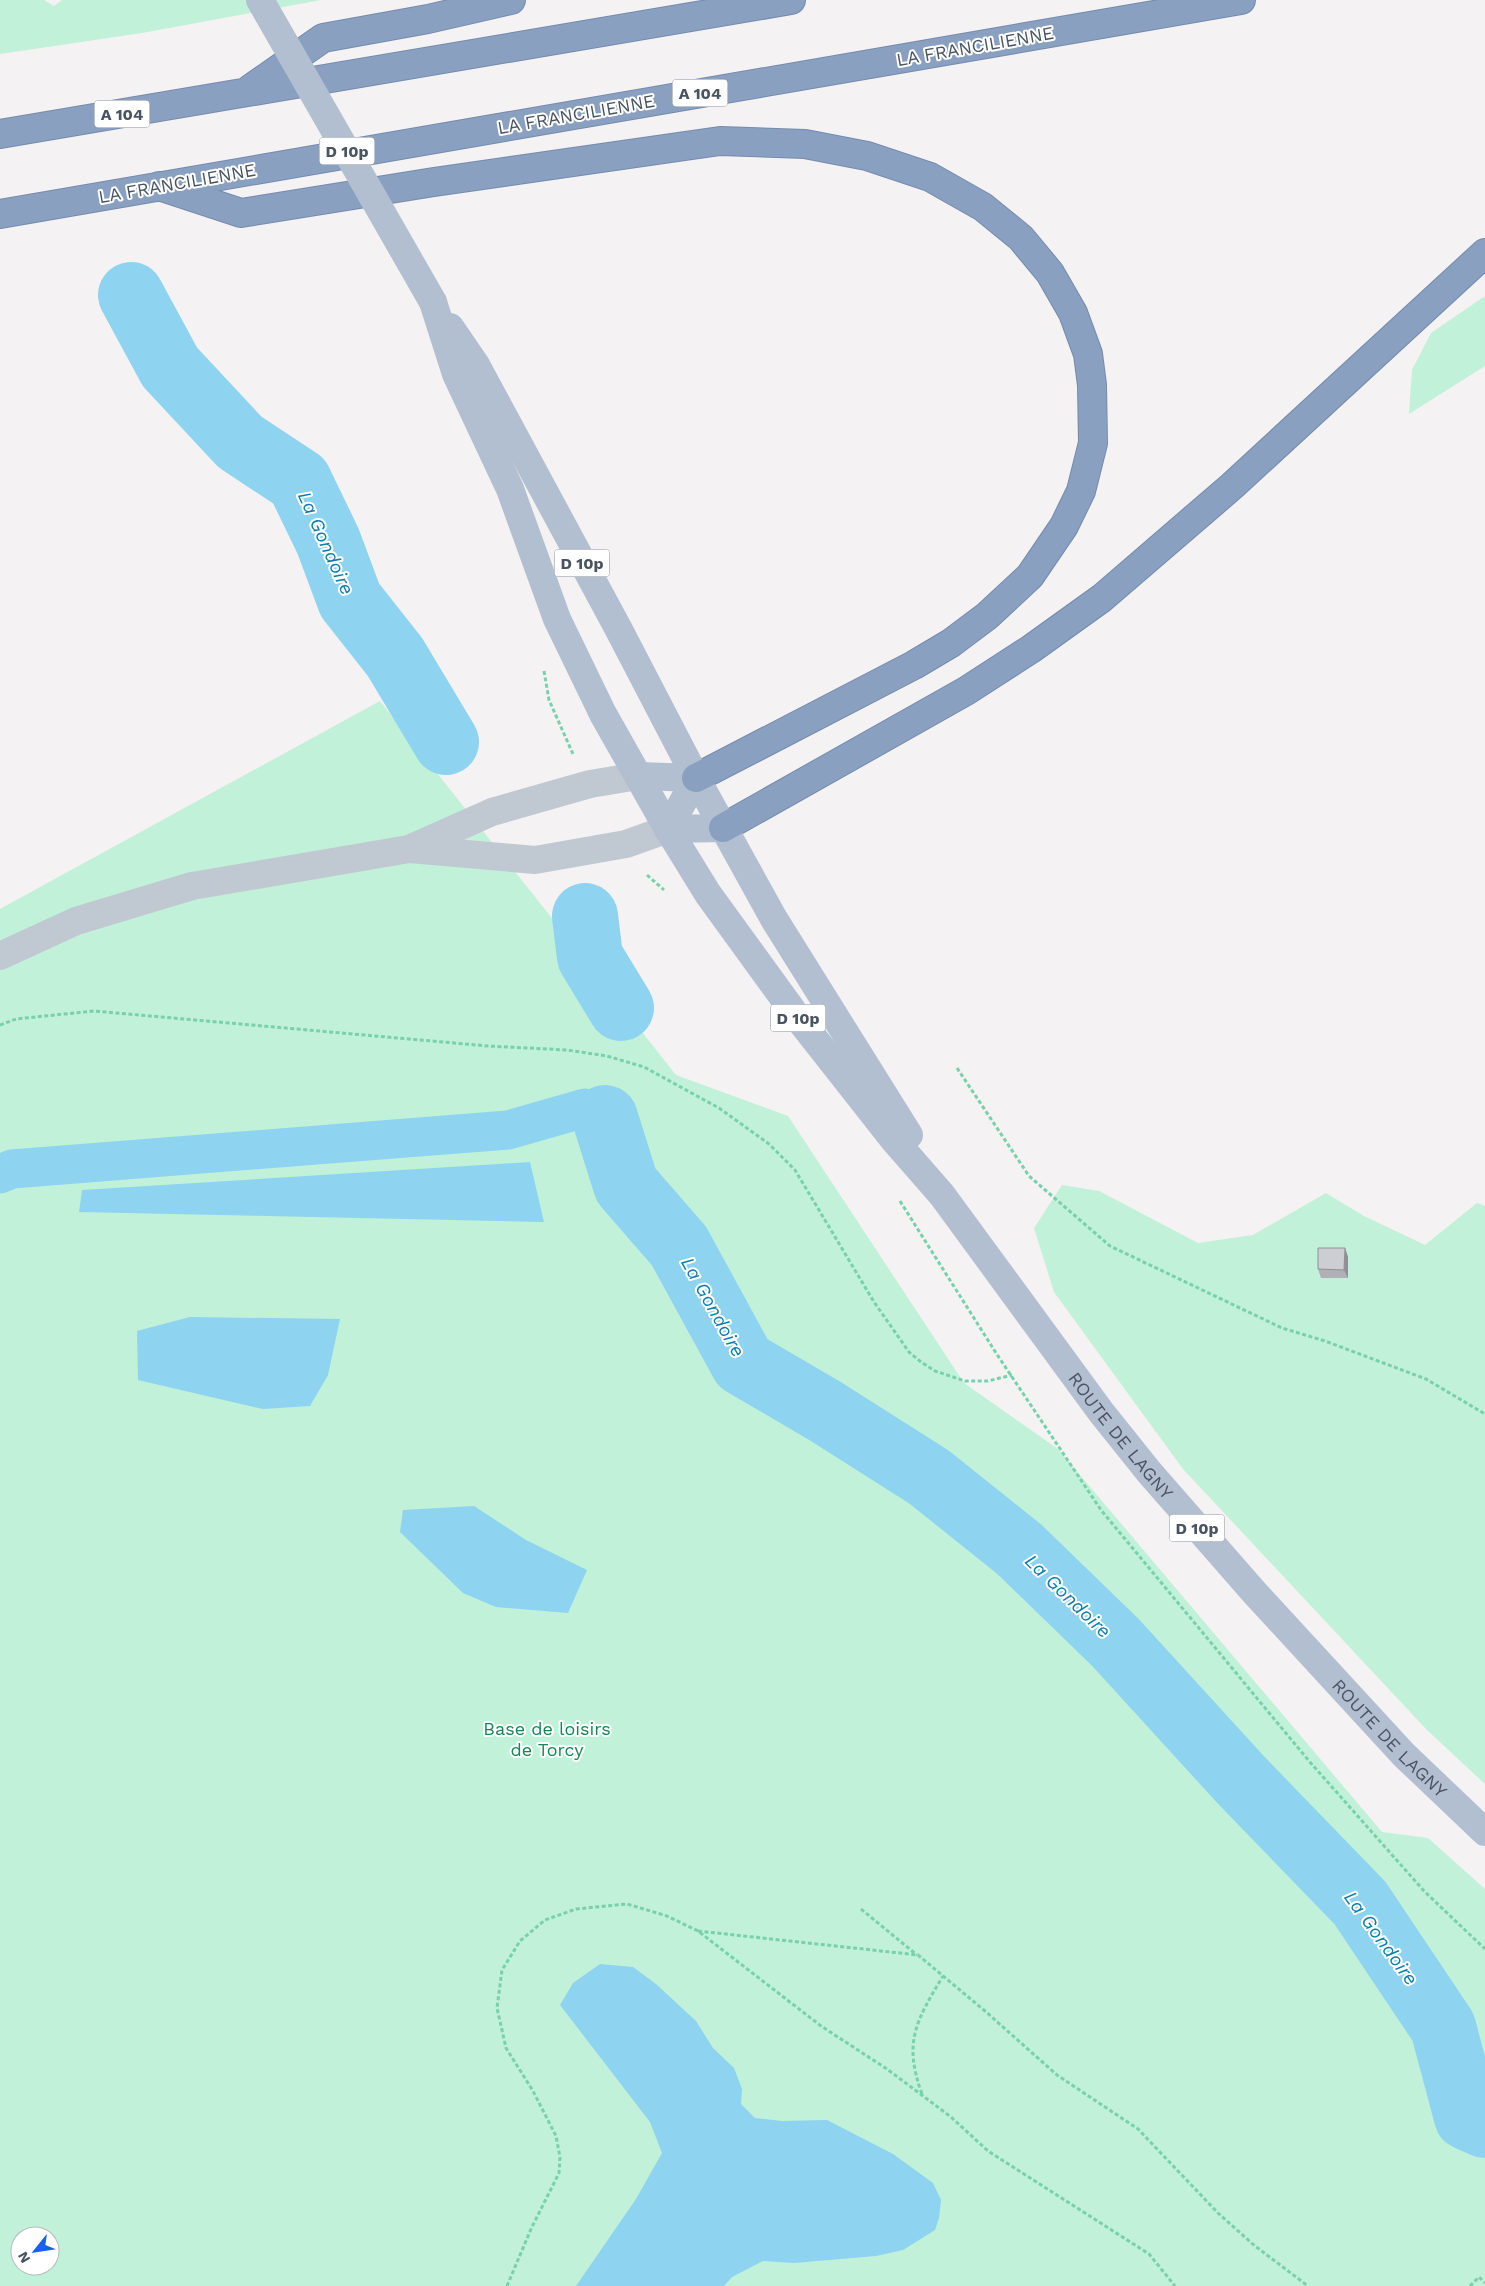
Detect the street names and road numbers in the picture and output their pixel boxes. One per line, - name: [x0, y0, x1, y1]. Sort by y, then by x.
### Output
- street label: LA FRANCILIENNE: [895, 22, 1055, 70]
- road number: A 104: [672, 80, 728, 106]
- street label: LA FRANCILIENNE: [496, 90, 656, 138]
- road number: A 104: [94, 100, 150, 128]
- road number: D 10p: [320, 138, 374, 164]
- street label: LA FRANCILIENNE: [97, 159, 257, 207]
- road number: D 10p: [554, 550, 610, 576]
- road number: D 10p: [770, 1004, 826, 1032]
- street label: ROUTE DE LAGNY: [1065, 1368, 1178, 1503]
- road number: D 10p: [1170, 1515, 1224, 1542]
- street label: ROUTE DE LAGNY: [1328, 1674, 1452, 1802]

